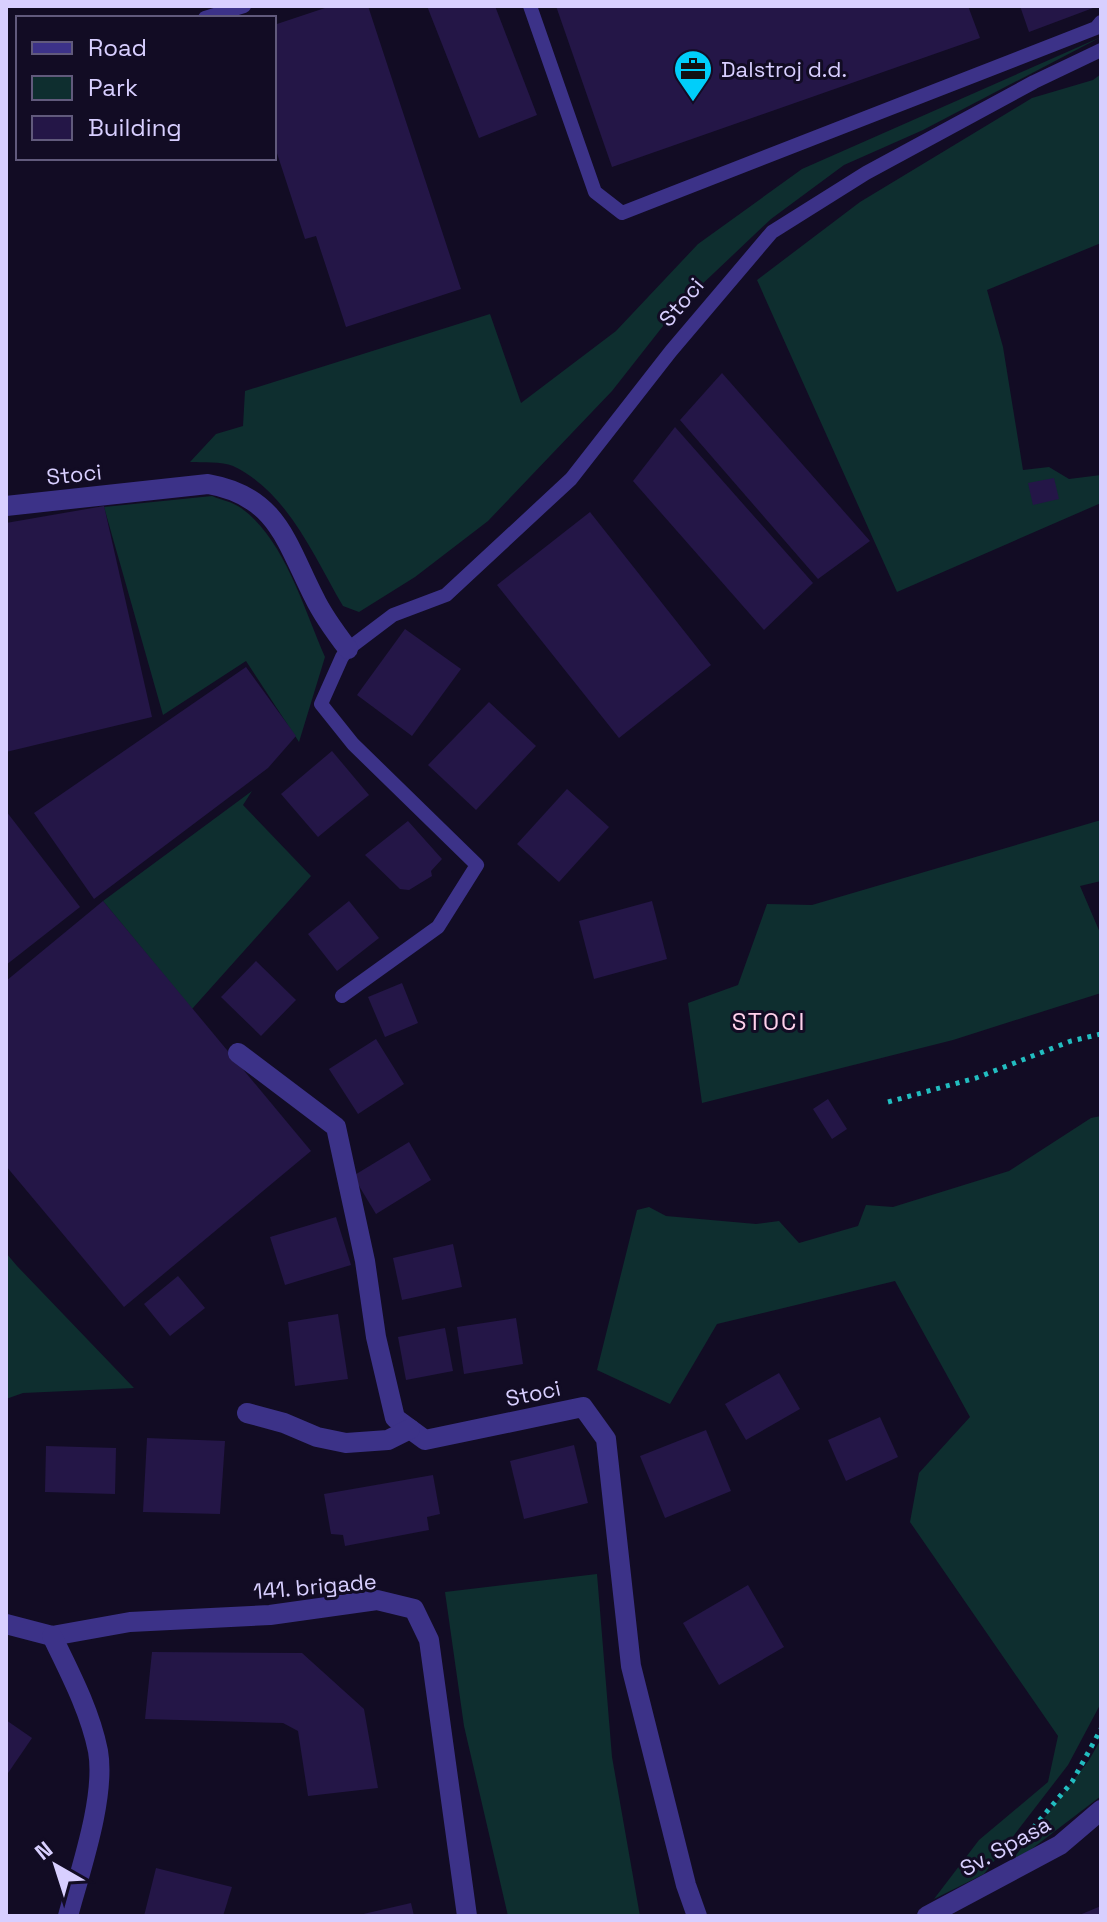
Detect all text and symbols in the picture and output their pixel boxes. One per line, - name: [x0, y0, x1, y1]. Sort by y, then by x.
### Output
- legend: [16, 16, 276, 160]
- text: Road: [88, 32, 147, 63]
- office icon: Dalstroj d.d.: [672, 48, 714, 103]
- place label: Dalstroj d.d.: [721, 55, 847, 83]
- text: Park: [88, 72, 138, 103]
- text: Building: [88, 112, 182, 143]
- street label: Stoci: [652, 272, 710, 332]
- street label: Stoci: [45, 457, 103, 491]
- district label: STOCI: [732, 1006, 806, 1037]
- street label: Stoci: [503, 1374, 563, 1412]
- street label: 141. brigade: [252, 1567, 378, 1605]
- street label: Sv. Spasa: [955, 1810, 1055, 1882]
- north arrow: [16, 1826, 96, 1906]
- text: N: [29, 1835, 58, 1866]

